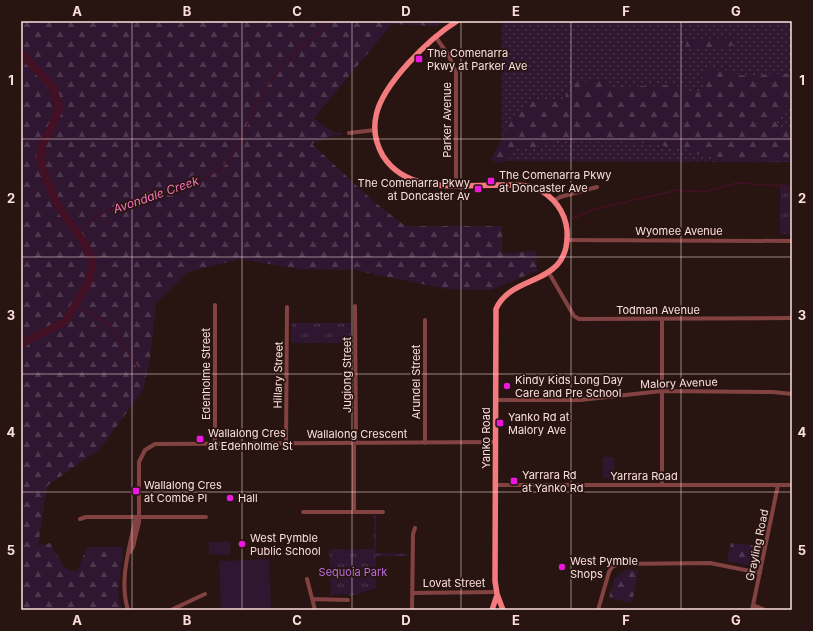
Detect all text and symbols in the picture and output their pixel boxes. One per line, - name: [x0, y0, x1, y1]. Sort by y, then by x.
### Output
- text: A: [72, 3, 82, 19]
- text: B: [183, 3, 192, 19]
- text: C: [292, 3, 302, 19]
- text: D: [401, 3, 411, 19]
- text: E: [512, 3, 520, 19]
- text: F: [622, 3, 630, 19]
- text: G: [731, 3, 741, 19]
- place label: The Comenarra Pkwy at Parker Ave: [427, 46, 527, 73]
- marker: The Comenarra Pkwy at Parker Ave: [414, 54, 424, 64]
- text: 1: [8, 72, 14, 88]
- text: 1: [799, 72, 805, 88]
- street label: Parker Avenue: [440, 82, 454, 158]
- place label: The Comenarra Pkwy at Doncaster Ave: [499, 168, 611, 195]
- water label: Avondale Creek: [110, 173, 201, 217]
- place label: The Comenarra Pkwy at Doncaster Av: [358, 176, 470, 203]
- marker: The Comenarra Pkwy at Doncaster Ave: [486, 176, 496, 186]
- marker: The Comenarra Pkwy at Doncaster Av: [473, 184, 483, 194]
- text: 2: [7, 190, 15, 206]
- text: 2: [798, 190, 806, 206]
- street label: Wyomee Avenue: [635, 224, 723, 238]
- street label: Todman Avenue: [616, 303, 700, 317]
- text: 3: [7, 307, 15, 323]
- text: 3: [798, 307, 806, 323]
- street label: Edenholme Street: [199, 328, 213, 420]
- street label: Jugiong Street: [340, 337, 354, 413]
- street label: Hillary Street: [270, 341, 286, 409]
- street label: Arundel Street: [409, 344, 423, 419]
- place label: Kindy Kids Long Day Care and Pre School: [515, 373, 623, 400]
- street label: Malory Avenue: [640, 375, 718, 391]
- marker: Kindy Kids Long Day Care and Pre School: [502, 381, 512, 391]
- street label: Yanko Road: [479, 407, 493, 469]
- place label: Yanko Rd at Malory Ave: [508, 410, 570, 437]
- marker: Yanko Rd at Malory Ave: [495, 418, 505, 428]
- text: 4: [7, 424, 16, 440]
- text: 4: [798, 424, 807, 440]
- place label: Wallalong Cres at Edenholme St: [208, 426, 293, 453]
- street label: Wallalong Crescent: [307, 427, 408, 441]
- marker: Wallalong Cres at Edenholme St: [195, 434, 205, 444]
- place label: Yarrara Rd at Yanko Rd: [522, 468, 583, 495]
- street label: Yarrara Road: [610, 469, 678, 483]
- marker: Yarrara Rd at Yanko Rd: [509, 476, 519, 486]
- place label: Wallalong Cres at Combe Pl: [144, 478, 222, 505]
- marker: Wallalong Cres at Combe Pl: [131, 486, 141, 496]
- place label: Hall: [238, 491, 258, 505]
- marker: Hall: [225, 493, 235, 503]
- street label: Grayling Road: [743, 508, 771, 582]
- place label: West Pymble Public School: [250, 531, 321, 558]
- marker: West Pymble Public School: [237, 539, 247, 549]
- text: 5: [7, 542, 15, 558]
- text: 5: [798, 542, 806, 558]
- place label: West Pymble Shops: [570, 554, 638, 581]
- marker: West Pymble Shops: [557, 562, 567, 572]
- park label: Sequoia Park: [319, 565, 387, 579]
- street label: Lovat Street: [423, 576, 486, 590]
- text: A: [72, 612, 82, 628]
- text: B: [183, 612, 192, 628]
- text: C: [292, 612, 302, 628]
- text: D: [401, 612, 411, 628]
- text: E: [512, 612, 520, 628]
- text: F: [622, 612, 630, 628]
- text: G: [731, 612, 741, 628]

